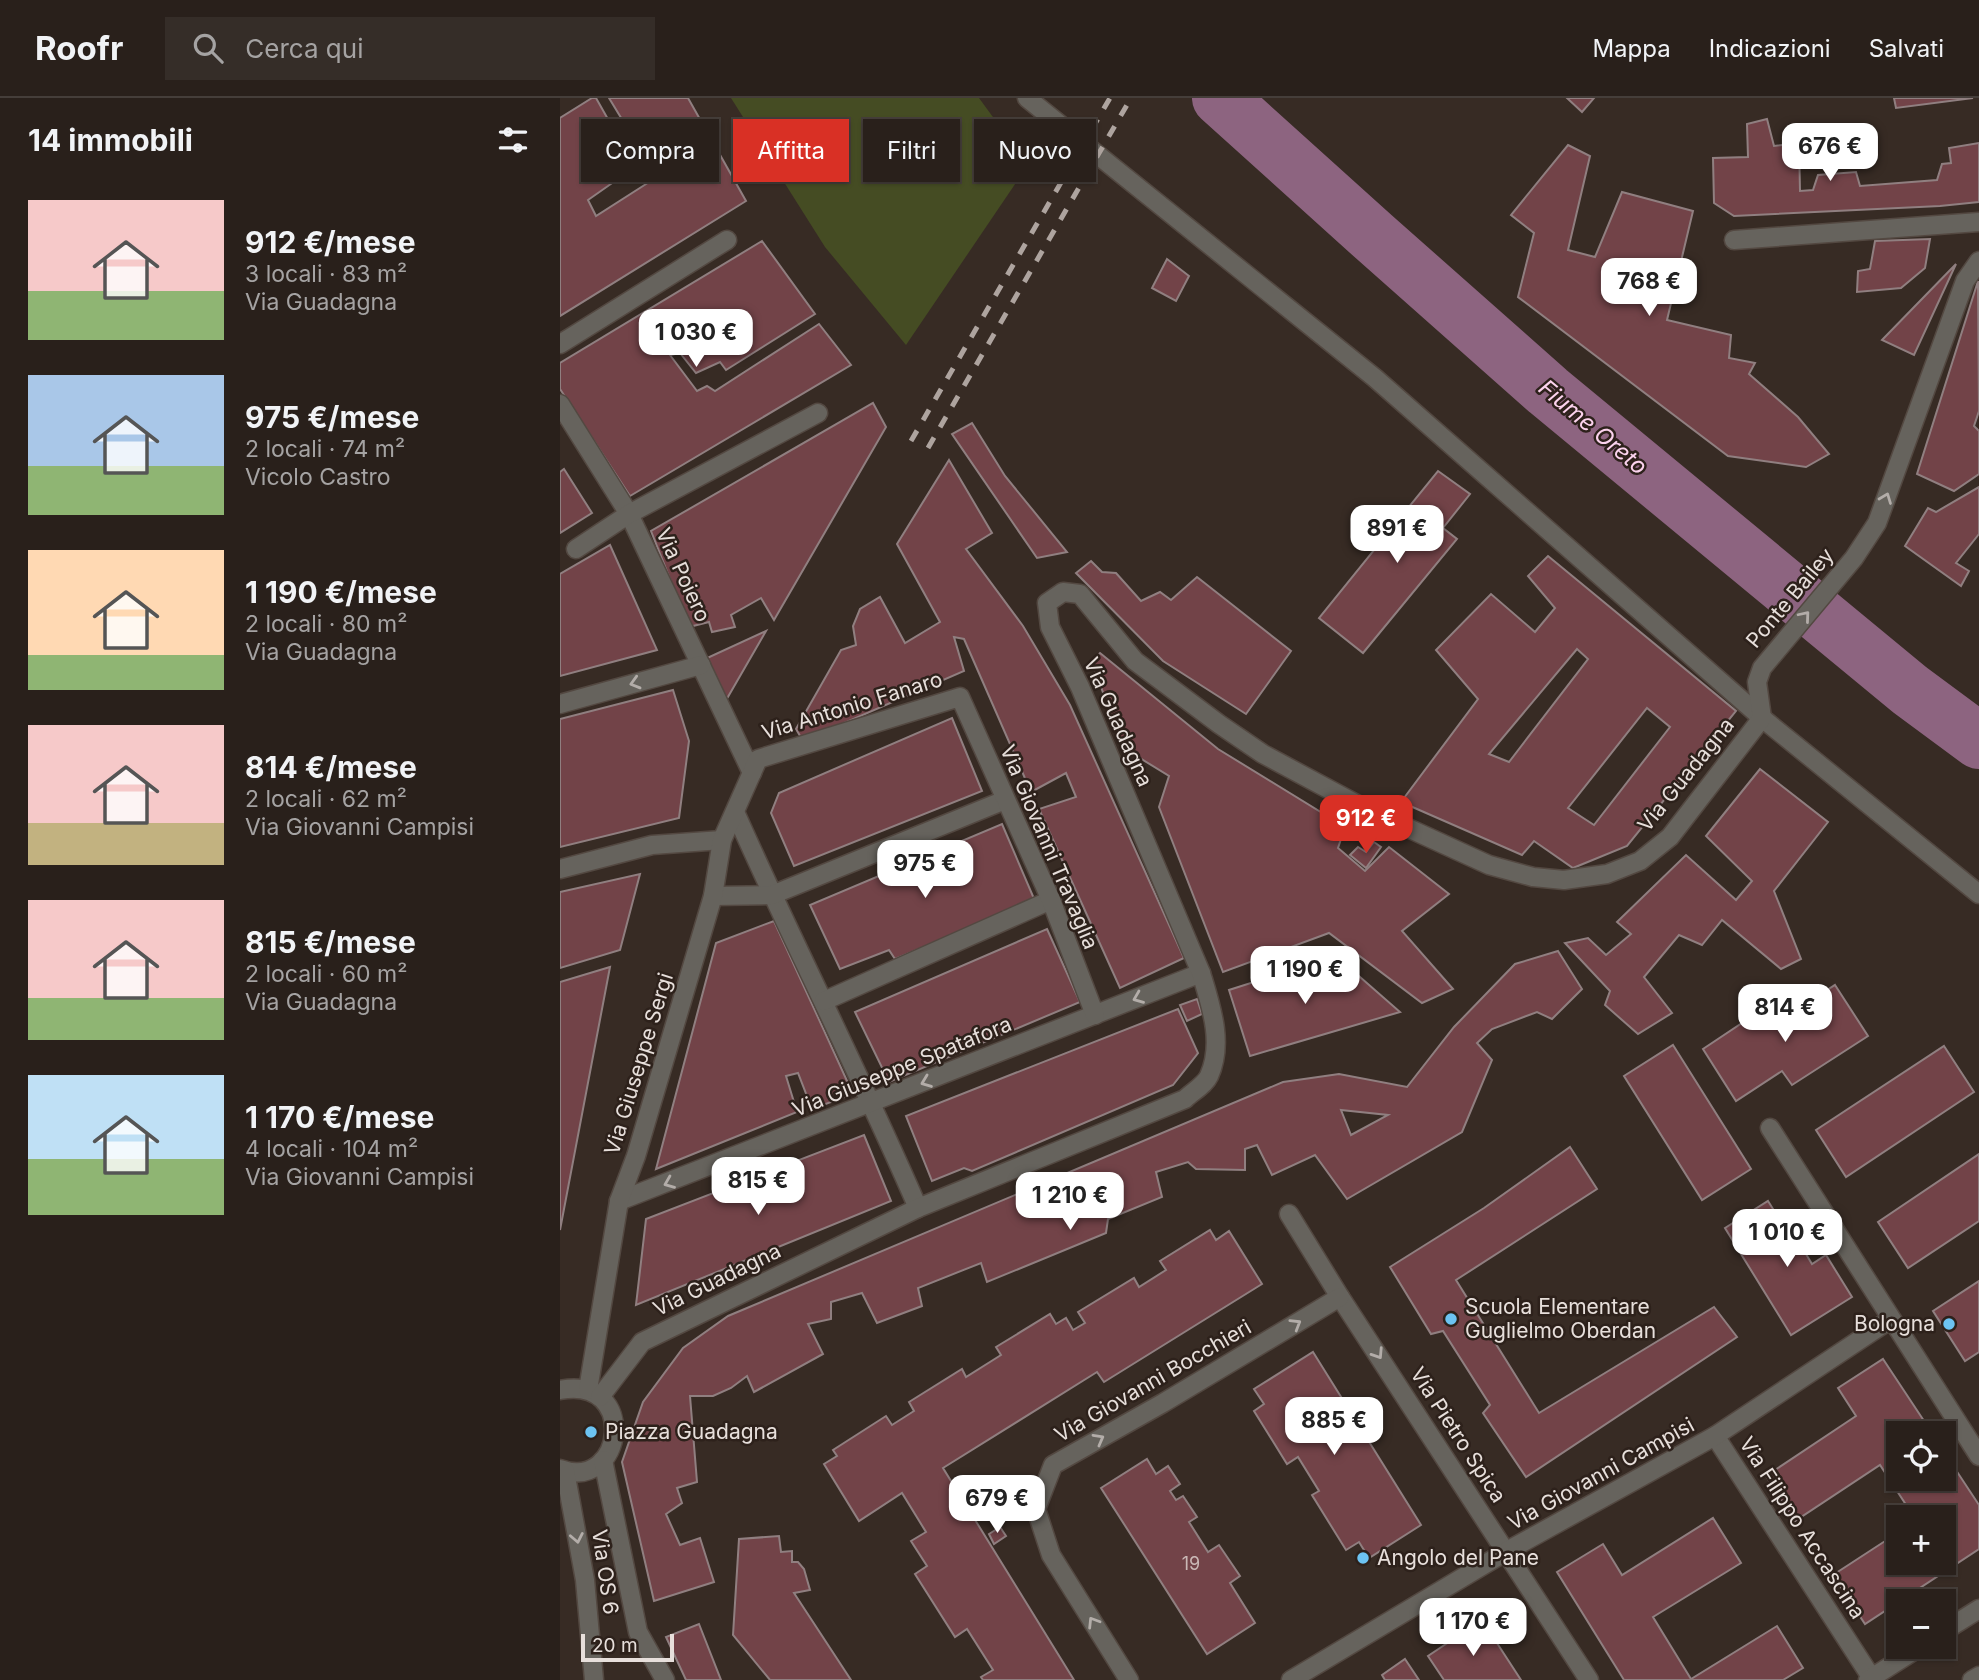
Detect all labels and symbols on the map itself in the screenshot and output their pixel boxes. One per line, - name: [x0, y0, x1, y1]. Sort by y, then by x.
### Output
- pin: 676 €: [1781, 123, 1879, 183]
- pin: 768 €: [1600, 258, 1698, 318]
- pin: 1 030 €: [631, 310, 761, 369]
- water label: Fiume Oreto: [1533, 374, 1653, 480]
- one-way arrow: [1878, 493, 1892, 505]
- pin: 891 €: [1348, 505, 1446, 565]
- street label: Via Poiero: [651, 524, 716, 626]
- street label: Ponte Bailey: [1741, 543, 1839, 653]
- one-way arrow: [1797, 611, 1810, 623]
- street label: Via Guadagna: [1079, 653, 1158, 790]
- street label: Via Antonio Fanaro: [759, 666, 945, 745]
- one-way arrow: [629, 675, 641, 689]
- street label: Via Guadagna: [1632, 713, 1739, 837]
- street label: Via Giovanni Travaglia: [995, 741, 1104, 953]
- pin: 912 €: [1317, 796, 1415, 855]
- pin: 975 €: [876, 840, 974, 900]
- pin: 1 190 €: [1240, 946, 1370, 1006]
- street label: Via Giuseppe Sergi: [599, 970, 678, 1158]
- pin: 814 €: [1736, 984, 1834, 1044]
- one-way arrow: [1132, 990, 1144, 1004]
- street label: Via Giuseppe Spatafora: [789, 1011, 1015, 1122]
- one-way arrow: [921, 1073, 933, 1087]
- pin: 815 €: [709, 1158, 807, 1217]
- pin: 1 210 €: [1005, 1172, 1135, 1232]
- one-way arrow: [663, 1175, 675, 1189]
- pin: 1 010 €: [1722, 1210, 1852, 1269]
- street label: Via Guadagna: [649, 1238, 785, 1321]
- place label: Scuola Elementare Guglielmo Oberdan: [1465, 1294, 1656, 1343]
- marker: Scuola Elementare Guglielmo Oberdan: [1443, 1311, 1459, 1327]
- place label: Bologna: [1854, 1311, 1935, 1336]
- street label: Via Giovanni Bocchieri: [1050, 1314, 1256, 1447]
- marker: Bologna: [1941, 1316, 1957, 1332]
- one-way arrow: [1288, 1319, 1301, 1332]
- one-way arrow: [1369, 1346, 1382, 1359]
- street label: Via Pietro Spica: [1405, 1362, 1511, 1507]
- pin: 885 €: [1285, 1398, 1383, 1457]
- street label: Via Giovanni Campisi: [1503, 1412, 1698, 1535]
- place label: Piazza Guadagna: [605, 1419, 778, 1444]
- marker: Piazza Guadagna: [583, 1424, 599, 1440]
- street label: Via Filippo Accascina: [1734, 1432, 1871, 1623]
- one-way arrow: [1092, 1434, 1105, 1447]
- pin: 679 €: [948, 1476, 1046, 1535]
- street label: Via OS 6: [587, 1528, 624, 1616]
- one-way arrow: [569, 1532, 584, 1544]
- place label: Angolo del Pane: [1377, 1545, 1539, 1570]
- marker: Angolo del Pane: [1355, 1550, 1371, 1566]
- house number: 19: [1182, 1553, 1200, 1574]
- pin: 1 170 €: [1408, 1598, 1538, 1658]
- one-way arrow: [1089, 1617, 1102, 1630]
- scale bar: [581, 1631, 674, 1663]

